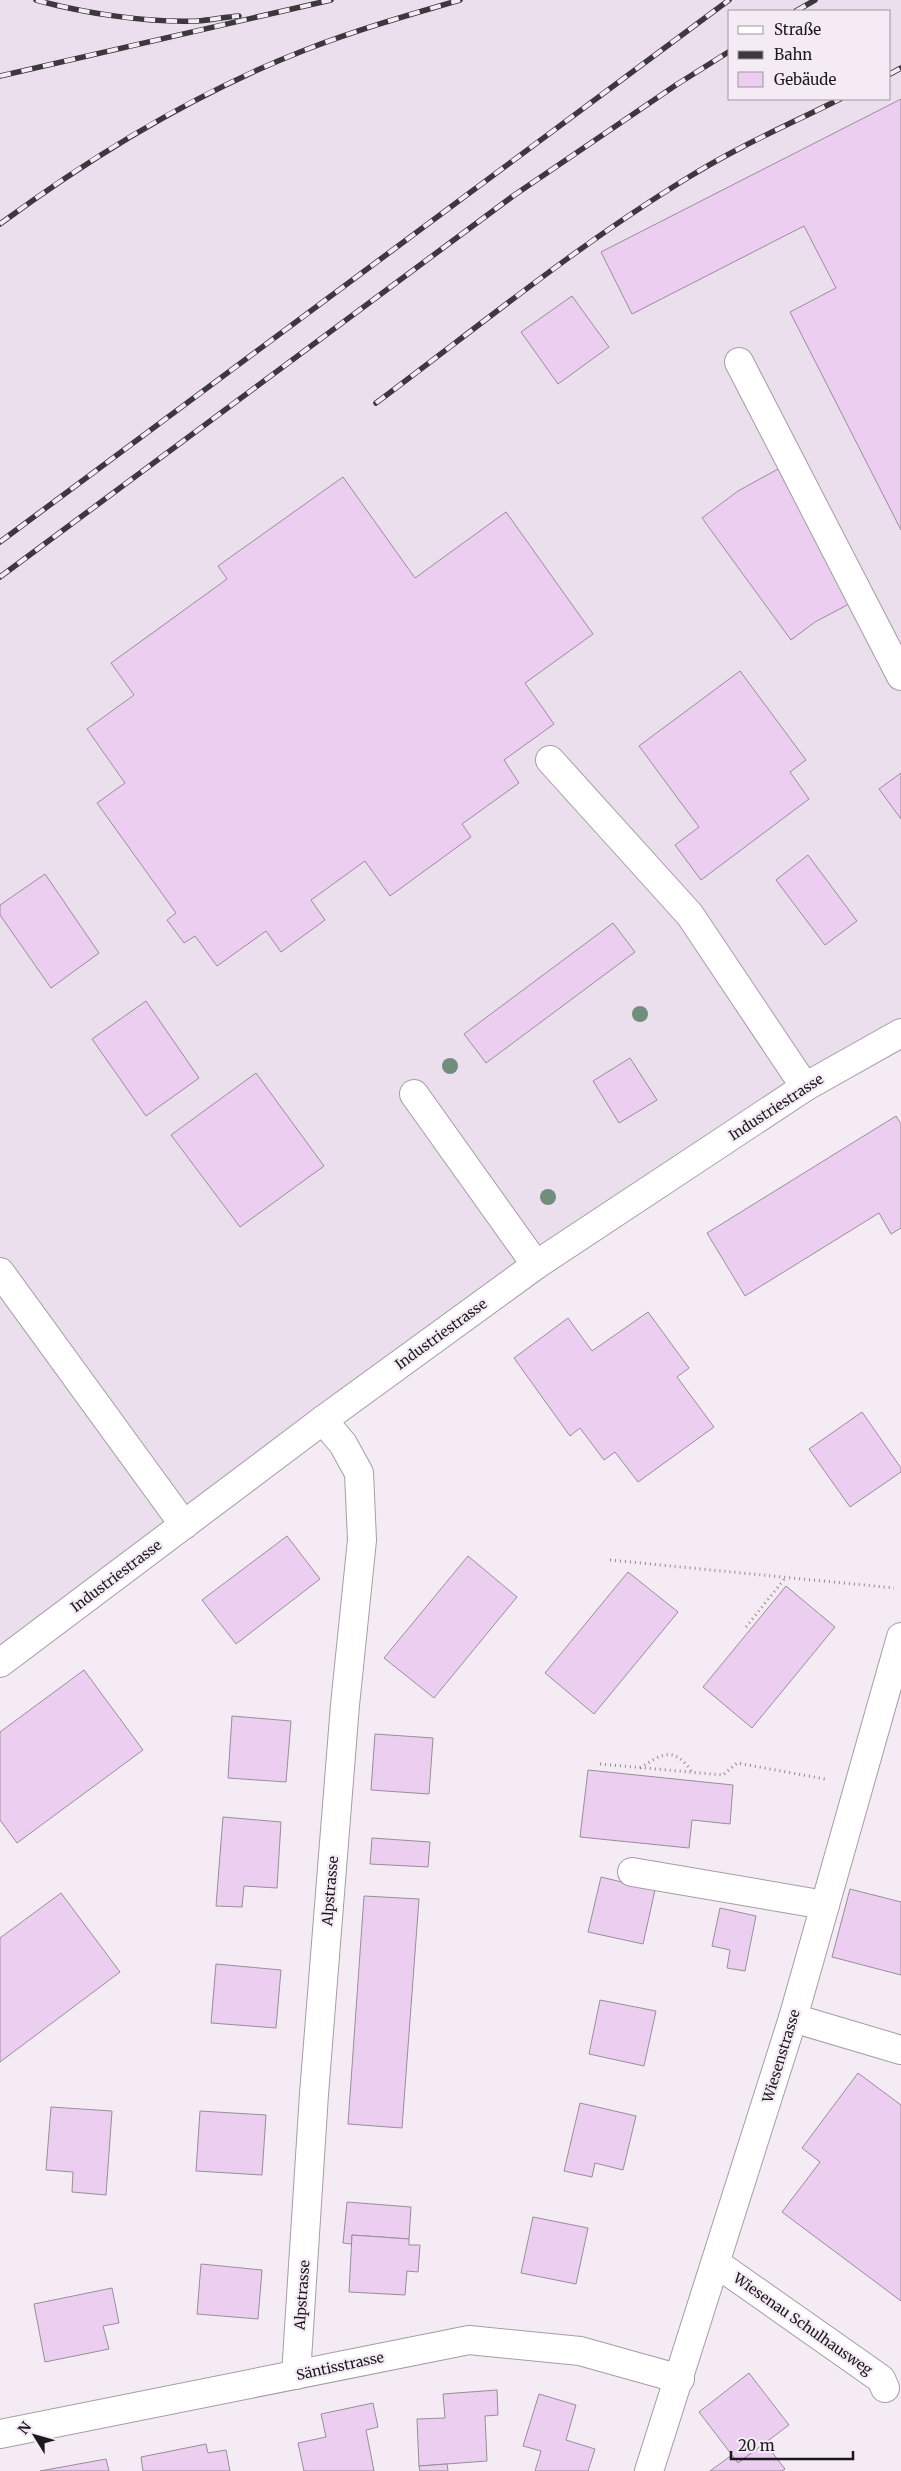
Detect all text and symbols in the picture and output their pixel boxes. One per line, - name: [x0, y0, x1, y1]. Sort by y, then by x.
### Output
- legend: [728, 10, 891, 100]
- text: Straße: [774, 20, 821, 39]
- text: Bahn: [774, 45, 812, 64]
- text: Gebäude: [774, 70, 837, 89]
- street label: Industriestrasse: [725, 1070, 827, 1144]
- street label: Industriestrasse: [392, 1295, 490, 1373]
- street label: Industriestrasse: [67, 1536, 165, 1616]
- street label: Alpstrasse: [318, 1855, 342, 1928]
- street label: Wiesenstrasse: [758, 2007, 804, 2106]
- street label: Alpstrasse: [291, 2259, 313, 2332]
- street label: Wiesenau Schulhausweg: [729, 2268, 877, 2379]
- street label: Säntisstrasse: [294, 2348, 386, 2384]
- north arrow: [10, 2411, 60, 2461]
- text: N: [14, 2418, 35, 2438]
- scale bar: [731, 2428, 854, 2460]
- text: 20 m: [738, 2436, 775, 2455]

